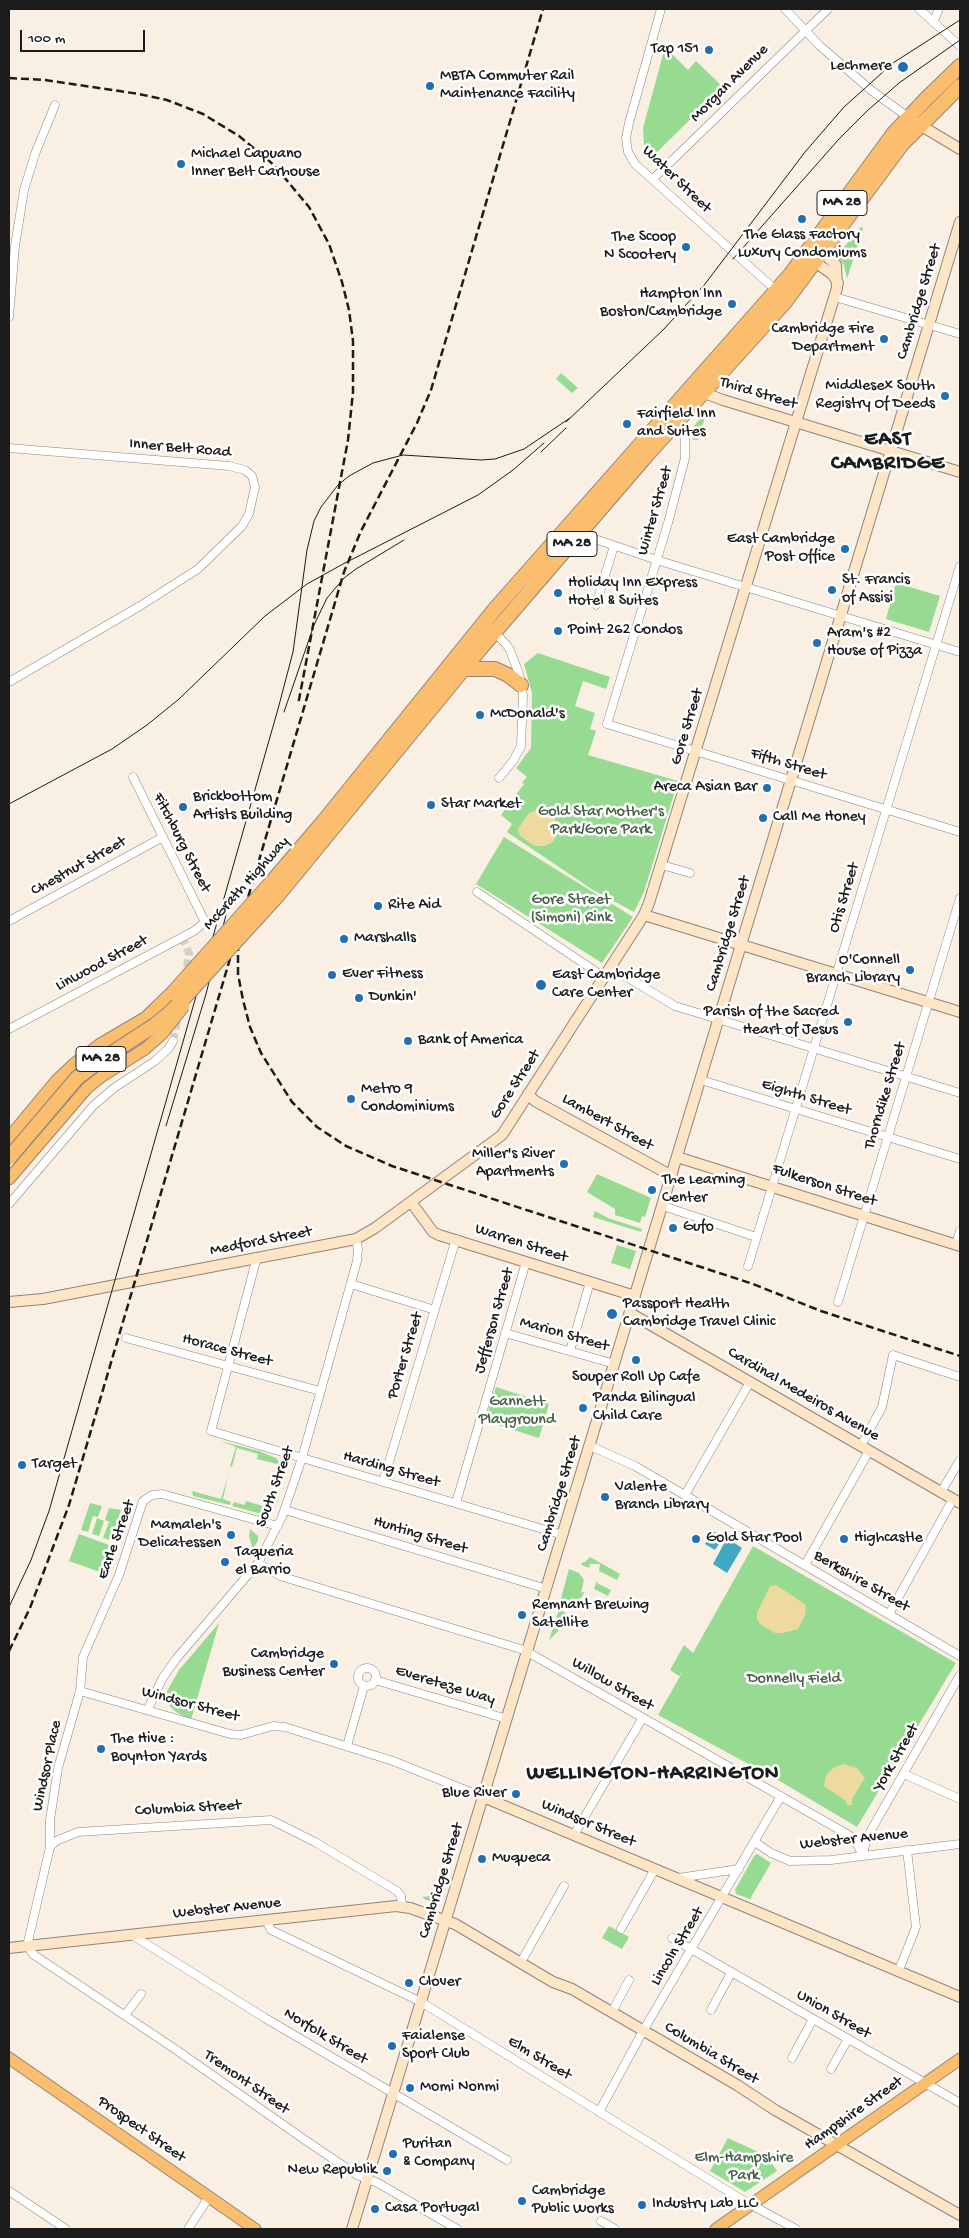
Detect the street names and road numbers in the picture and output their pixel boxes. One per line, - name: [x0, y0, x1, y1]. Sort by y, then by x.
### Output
- street label: Morgan Avenue: [687, 41, 773, 127]
- street label: Water Street: [637, 142, 715, 218]
- road number: MA 28: [817, 190, 867, 216]
- street label: Cambridge Street: [893, 242, 947, 362]
- street label: Third Street: [717, 373, 799, 415]
- street label: Inner Belt Road: [128, 435, 232, 463]
- street label: Winter Street: [634, 464, 678, 558]
- road number: MA 28: [547, 532, 597, 556]
- street label: Gore Street: [667, 687, 709, 767]
- street label: Fifth Street: [748, 744, 828, 786]
- street label: Fitchburg Street: [148, 790, 214, 896]
- street label: Chestnut Street: [28, 833, 130, 901]
- street label: McGrath Highway: [200, 833, 294, 935]
- street label: Otis Street: [825, 861, 865, 935]
- street label: Cambridge Street: [702, 874, 756, 994]
- street label: Linwood Street: [53, 932, 151, 996]
- street label: Thorndike Street: [861, 1040, 911, 1152]
- road number: MA 28: [76, 1046, 126, 1072]
- street label: Gore Street: [486, 1047, 546, 1123]
- street label: Eighth Street: [759, 1075, 853, 1121]
- street label: Lambert Street: [558, 1090, 656, 1156]
- street label: Fulkerson Street: [769, 1160, 879, 1212]
- street label: Warren Street: [472, 1220, 570, 1268]
- street label: Medford Street: [208, 1223, 314, 1261]
- street label: Jefferson Street: [471, 1266, 519, 1376]
- street label: Porter Street: [384, 1310, 428, 1402]
- street label: Marion Street: [517, 1313, 611, 1357]
- street label: Horace Street: [180, 1330, 274, 1372]
- street label: Cardinal Medeiros Avenue: [724, 1344, 882, 1446]
- street label: Cambridge Street: [533, 1434, 587, 1554]
- street label: South Street: [252, 1444, 300, 1530]
- street label: Harding Street: [340, 1447, 442, 1493]
- street label: Earle Street: [94, 1498, 140, 1582]
- street label: Hunting Street: [371, 1513, 469, 1559]
- street label: Berkshire Street: [810, 1547, 912, 1617]
- street label: Willow Street: [568, 1654, 656, 1716]
- street label: Evereteze Way: [393, 1662, 497, 1710]
- street label: Windsor Street: [139, 1683, 241, 1727]
- street label: Windsor Place: [29, 1719, 67, 1813]
- street label: York Street: [870, 1721, 924, 1795]
- street label: Windsor Street: [538, 1796, 638, 1852]
- street label: Columbia Street: [134, 1797, 242, 1821]
- street label: Cambridge Street: [415, 1821, 469, 1941]
- street label: Webster Avenue: [799, 1825, 909, 1855]
- street label: Webster Avenue: [172, 1894, 282, 1924]
- street label: Lincoln Street: [647, 1904, 709, 1990]
- street label: Union Street: [792, 1986, 874, 2044]
- street label: Norfolk Street: [279, 2004, 371, 2070]
- street label: Columbia Street: [660, 2018, 762, 2090]
- street label: Elm Street: [503, 2032, 575, 2086]
- street label: Tremont Street: [199, 2046, 293, 2120]
- street label: Hampshire Street: [801, 2073, 907, 2155]
- street label: Prospect Street: [93, 2093, 189, 2167]

